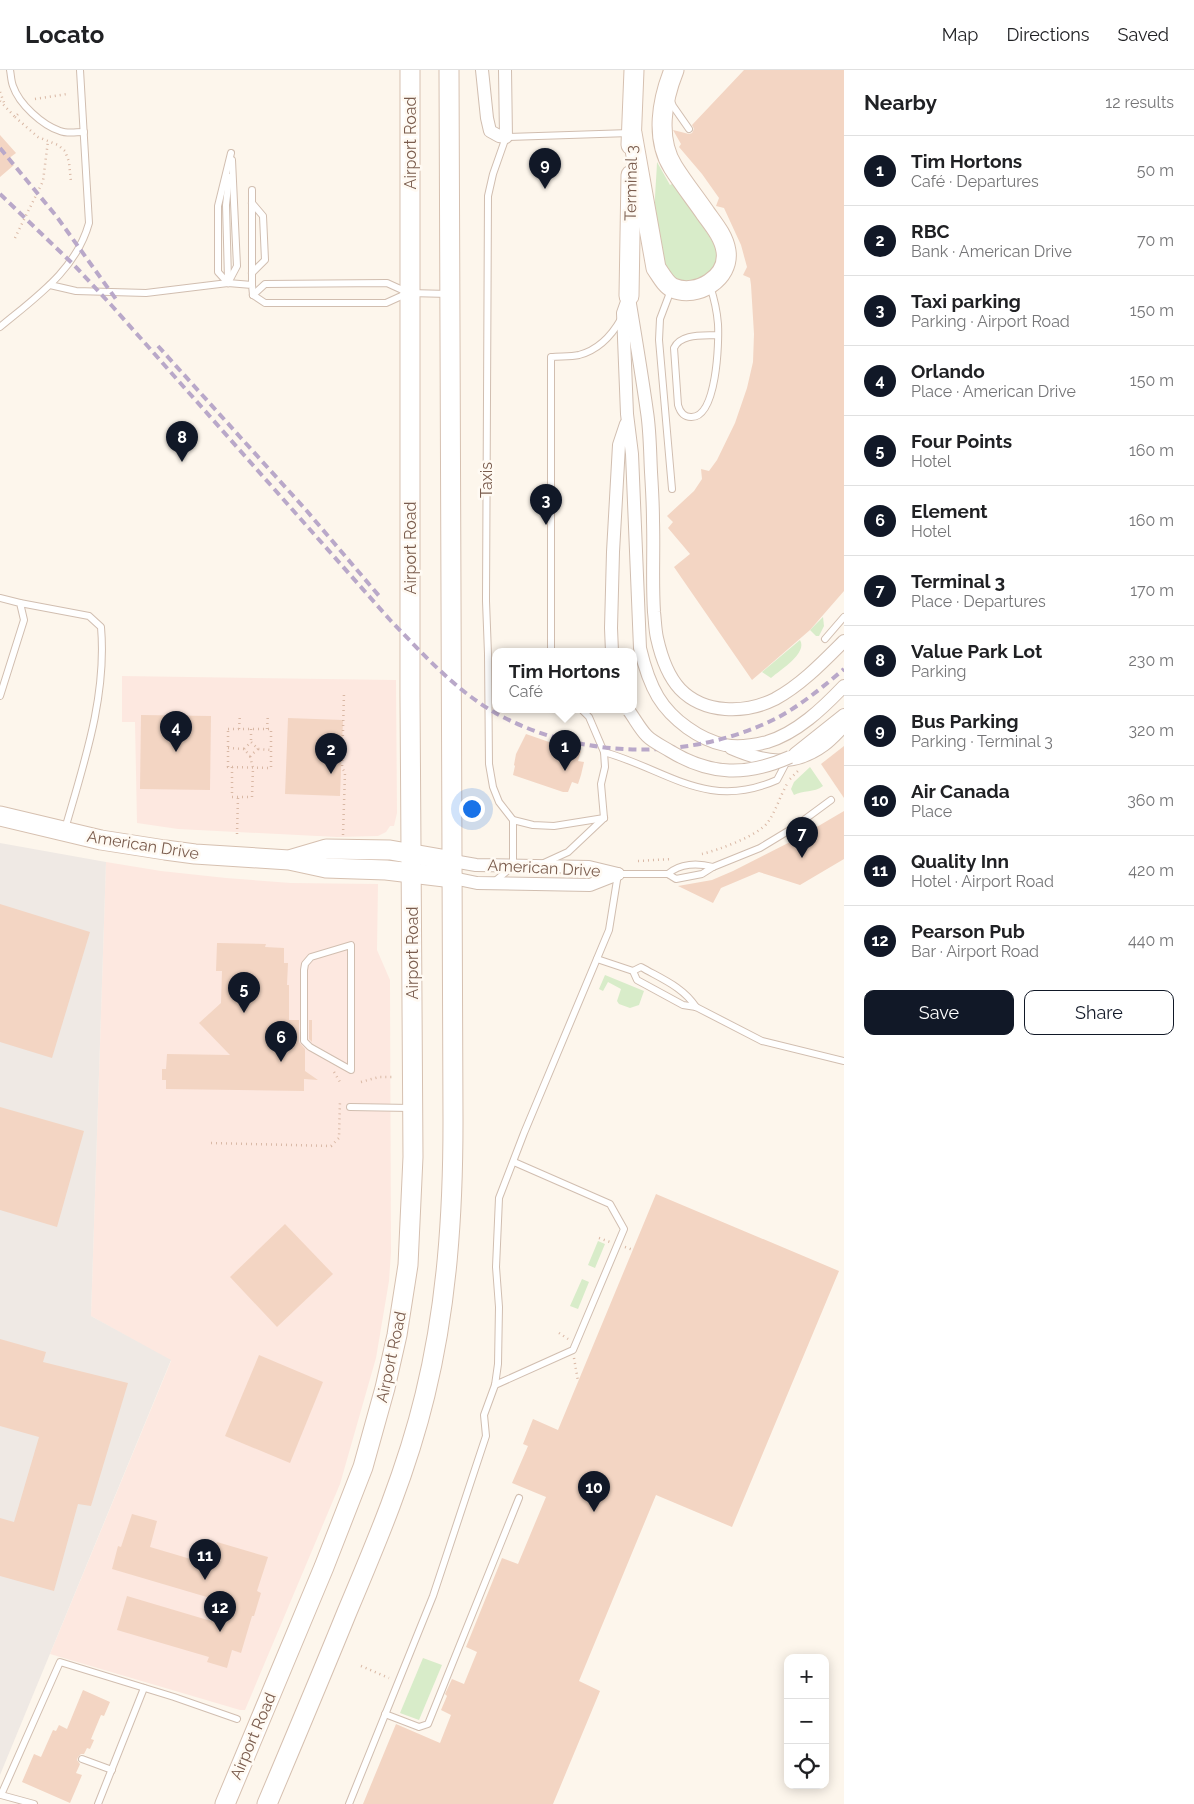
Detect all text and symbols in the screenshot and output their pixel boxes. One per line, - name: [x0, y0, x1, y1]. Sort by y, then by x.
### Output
- text: Locato: [25, 20, 104, 49]
- text: Map: [942, 24, 978, 45]
- text: Directions: [1006, 24, 1090, 45]
- text: Saved: [1118, 24, 1169, 45]
- text: Nearby: [864, 90, 937, 115]
- text: 12 results: [1105, 93, 1174, 112]
- street label: Airport Road: [401, 97, 420, 189]
- street label: Terminal 3: [621, 145, 641, 221]
- pin: 9: [529, 148, 561, 189]
- text: Tim Hortons: [911, 150, 1022, 172]
- text: 1: [876, 161, 884, 180]
- text: 50 m: [1137, 161, 1174, 180]
- text: Café · Departures: [911, 172, 1039, 191]
- text: RBC: [911, 220, 950, 242]
- text: 2: [875, 231, 885, 250]
- text: 70 m: [1137, 231, 1174, 250]
- text: Bank · American Drive: [911, 242, 1072, 261]
- text: Taxi parking: [911, 290, 1021, 312]
- text: 3: [876, 301, 884, 320]
- text: 150 m: [1130, 301, 1174, 320]
- text: Parking · Airport Road: [911, 312, 1070, 331]
- text: Orlando: [911, 360, 985, 382]
- text: 4: [875, 371, 885, 390]
- text: 150 m: [1130, 371, 1174, 390]
- text: Place · American Drive: [911, 382, 1076, 401]
- pin: 8: [166, 421, 198, 462]
- text: Four Points: [911, 430, 1012, 452]
- text: 5: [876, 441, 884, 460]
- text: 160 m: [1129, 441, 1174, 460]
- text: Hotel: [911, 452, 951, 471]
- street label: Taxis: [477, 462, 496, 498]
- pin: 3: [530, 484, 562, 525]
- text: Element: [911, 500, 988, 522]
- street label: Airport Road: [401, 502, 420, 594]
- text: 6: [875, 511, 885, 530]
- text: 160 m: [1129, 511, 1174, 530]
- text: Hotel: [911, 522, 951, 541]
- text: Terminal 3: [911, 570, 1005, 592]
- text: 7: [876, 581, 884, 600]
- text: 170 m: [1130, 581, 1174, 600]
- text: Place · Departures: [911, 592, 1046, 611]
- text: Value Park Lot: [911, 640, 1042, 662]
- popup: [492, 648, 637, 713]
- text: 8: [875, 651, 885, 670]
- text: 230 m: [1129, 651, 1174, 670]
- text: Tim Hortons: [509, 660, 620, 682]
- text: Parking: [911, 662, 966, 681]
- text: Café: [509, 682, 543, 701]
- text: Bus Parking: [911, 710, 1019, 732]
- pin: 4: [160, 711, 192, 752]
- text: 9: [875, 721, 885, 740]
- text: 320 m: [1129, 721, 1174, 740]
- pin: 1: [549, 730, 581, 771]
- text: Parking · Terminal 3: [911, 732, 1053, 751]
- pin: 2: [315, 733, 347, 774]
- text: Air Canada: [911, 780, 1010, 802]
- text: 10: [871, 791, 889, 810]
- text: 360 m: [1127, 791, 1174, 810]
- your location: [459, 796, 485, 822]
- text: Place: [911, 802, 952, 821]
- pin: 7: [786, 817, 818, 858]
- street label: American Drive: [86, 827, 200, 863]
- text: Quality Inn: [911, 850, 1009, 872]
- street label: American Drive: [487, 856, 601, 880]
- text: 11: [872, 861, 888, 880]
- text: 420 m: [1128, 861, 1174, 880]
- text: Hotel · Airport Road: [911, 872, 1054, 891]
- street label: Airport Road: [403, 907, 422, 999]
- text: Pearson Pub: [911, 920, 1025, 942]
- text: 12: [872, 931, 888, 950]
- text: 440 m: [1128, 931, 1174, 950]
- text: Bar · Airport Road: [911, 942, 1039, 961]
- pin: 5: [228, 972, 260, 1013]
- button: Save: [864, 990, 1014, 1035]
- button: Share: [1024, 990, 1174, 1035]
- pin: 6: [265, 1021, 297, 1062]
- street label: Airport Road: [372, 1310, 410, 1404]
- pin: 10: [578, 1471, 610, 1512]
- pin: 11: [189, 1539, 221, 1580]
- pin: 12: [204, 1591, 236, 1632]
- map controls: [784, 1654, 829, 1789]
- button: +: [784, 1654, 829, 1699]
- street label: Airport Road: [226, 1690, 280, 1782]
- button: −: [784, 1699, 829, 1744]
- button: locate: [784, 1744, 829, 1789]

